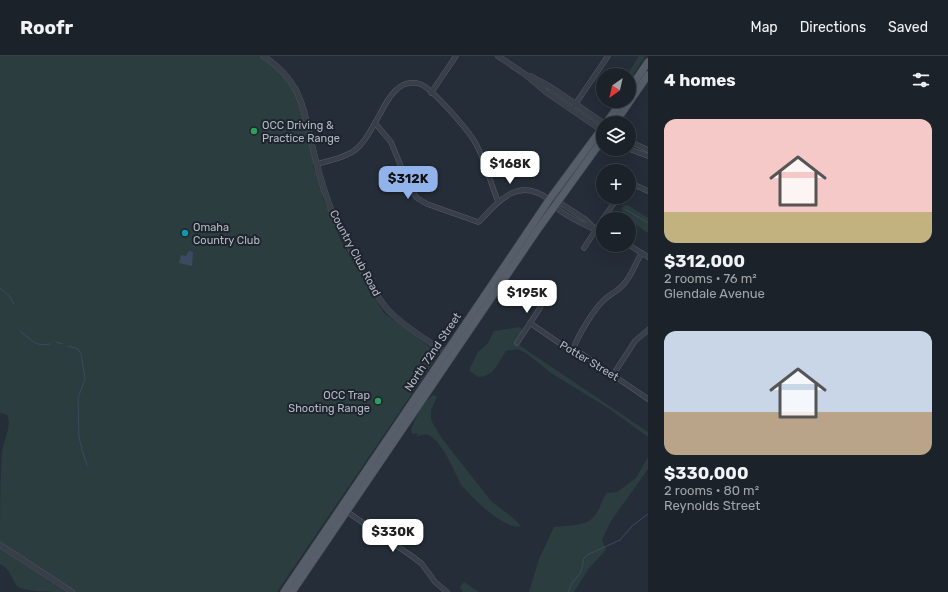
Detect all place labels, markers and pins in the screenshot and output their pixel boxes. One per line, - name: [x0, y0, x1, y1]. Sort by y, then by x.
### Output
- place label: OCC Driving & Practice Range: [262, 119, 340, 145]
- marker: OCC Driving & Practice Range: [249, 126, 259, 136]
- pin: $168K: [482, 151, 538, 185]
- pin: $312K: [380, 166, 436, 200]
- place label: Omaha Country Club: [193, 221, 260, 247]
- marker: Omaha Country Club: [180, 228, 190, 238]
- pin: $195K: [499, 280, 555, 314]
- place label: OCC Trap Shooting Range: [288, 389, 370, 415]
- marker: OCC Trap Shooting Range: [373, 396, 383, 406]
- pin: $330K: [365, 519, 421, 553]

